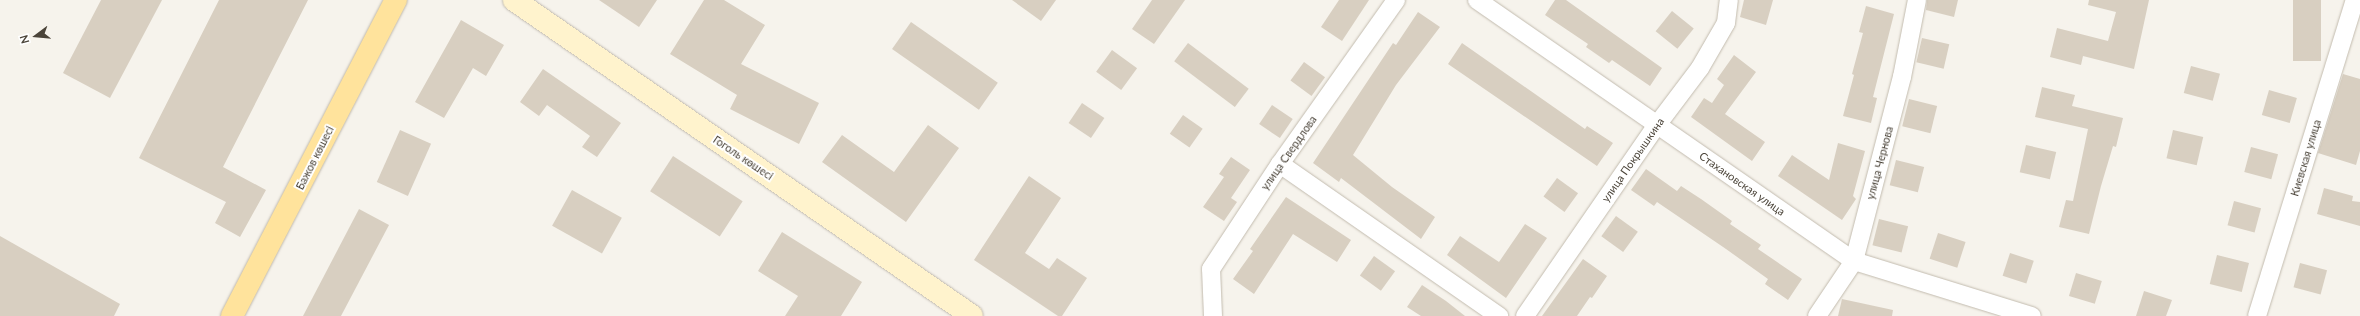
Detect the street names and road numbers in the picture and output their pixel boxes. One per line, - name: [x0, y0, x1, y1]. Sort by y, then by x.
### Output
- street label: улица Свердлова: [1258, 113, 1320, 193]
- street label: улица Покрышкина: [1599, 115, 1667, 205]
- street label: Киевская улица: [2288, 118, 2324, 198]
- street label: Бажов көшесі: [293, 124, 337, 192]
- street label: улица Чернова: [1864, 125, 1896, 201]
- street label: Гоголь көшесі: [710, 133, 776, 183]
- street label: Стахановская улица: [1697, 149, 1787, 219]

